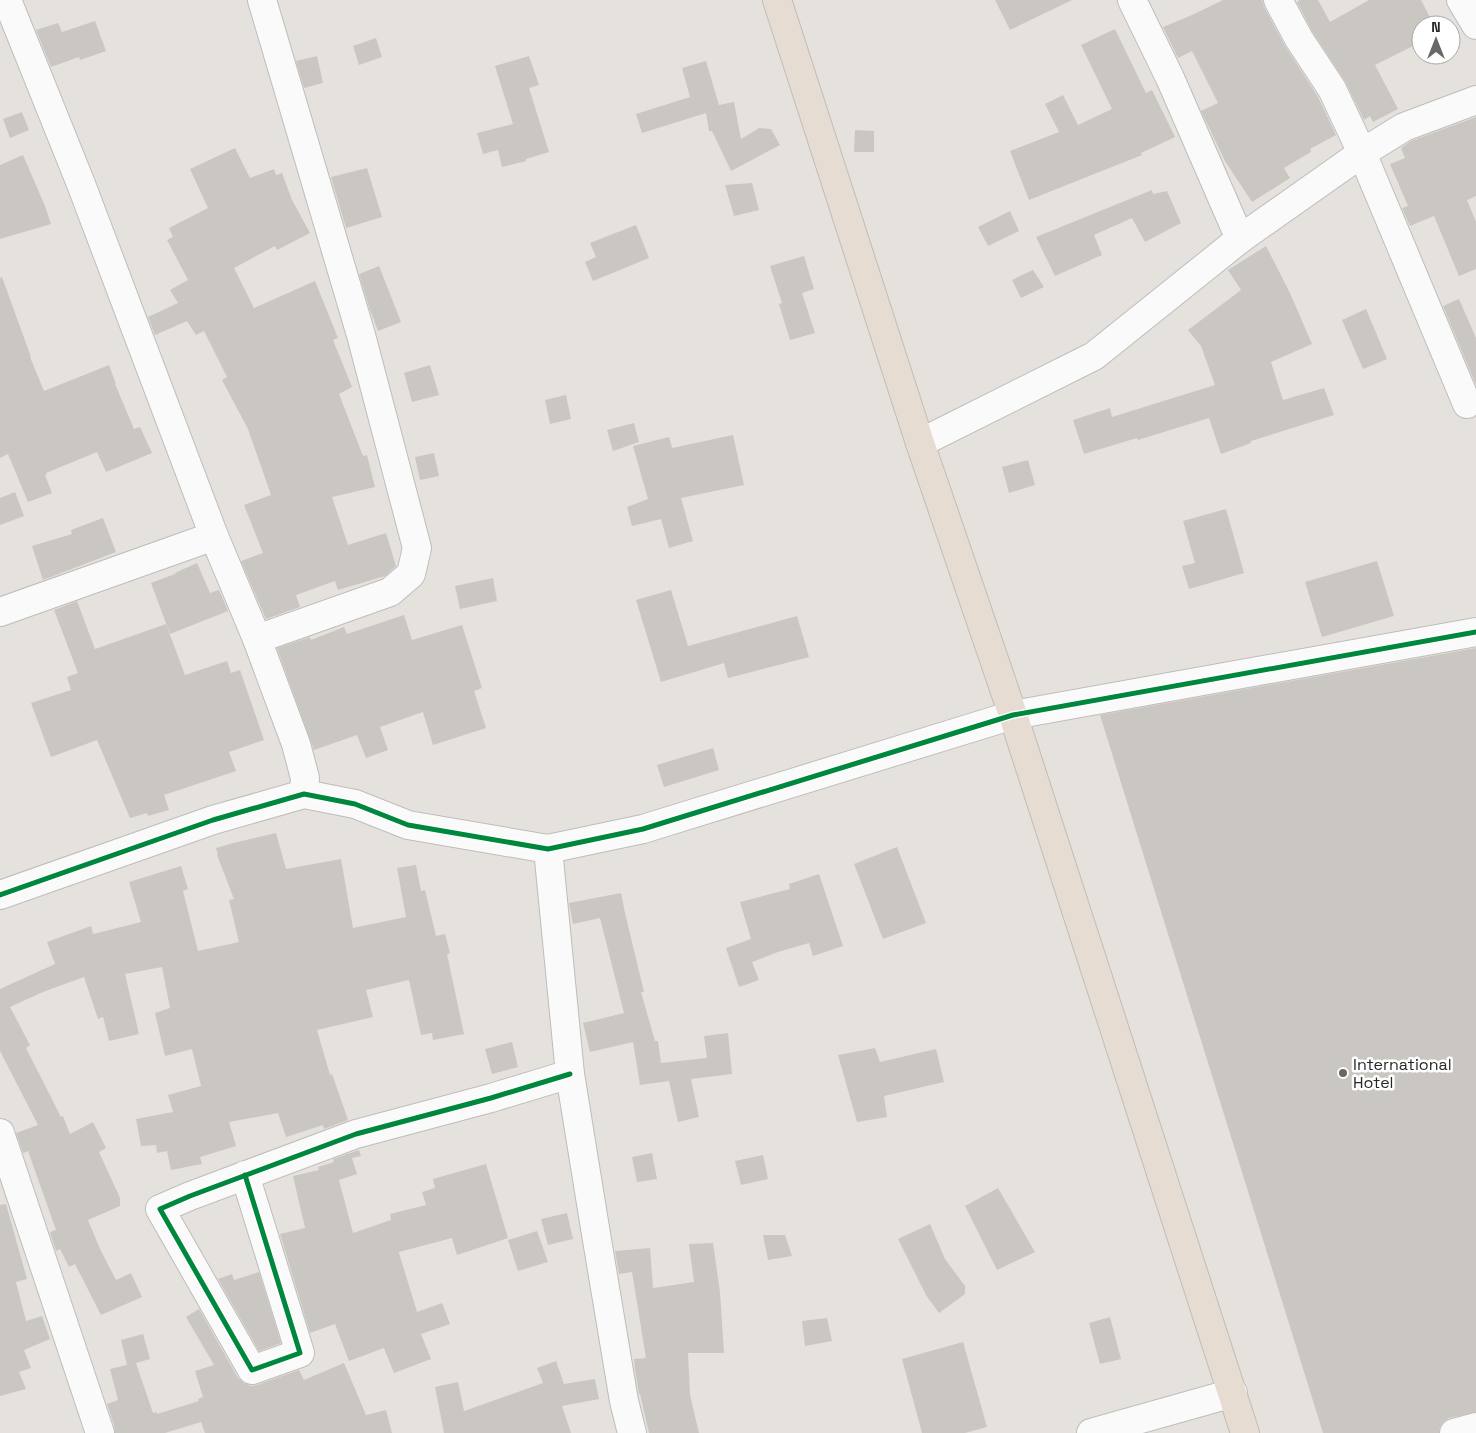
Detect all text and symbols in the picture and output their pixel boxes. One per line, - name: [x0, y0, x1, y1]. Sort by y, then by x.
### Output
- north arrow: [1411, 15, 1461, 65]
- text: N: [1431, 18, 1441, 36]
- place label: International Hotel: [1353, 1054, 1452, 1093]
- marker: International Hotel: [1337, 1067, 1349, 1079]

